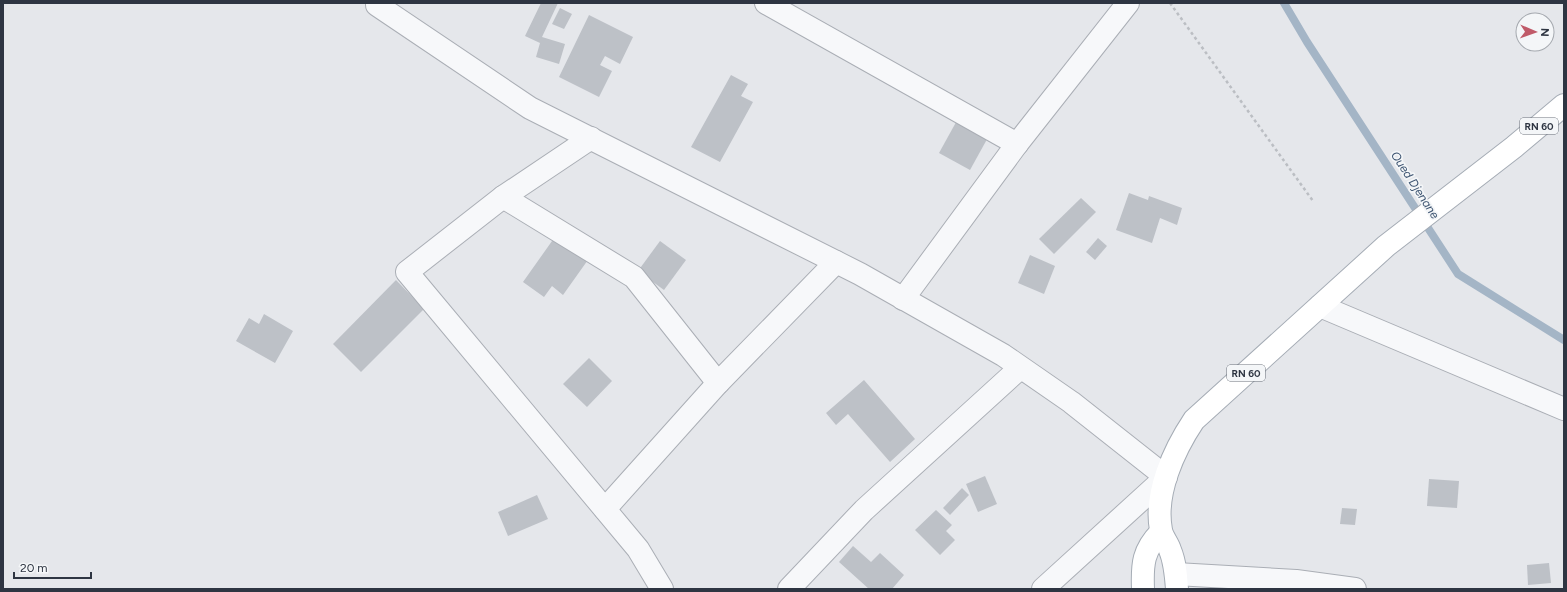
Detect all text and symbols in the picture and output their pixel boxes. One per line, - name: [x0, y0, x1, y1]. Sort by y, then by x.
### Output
- north arrow: [1515, 12, 1555, 52]
- text: N: [1538, 28, 1551, 37]
- road number: RN 60: [1520, 118, 1558, 134]
- water label: Oued Djenane: [1388, 149, 1442, 222]
- road number: RN 60: [1227, 365, 1265, 381]
- scale bar: [14, 554, 91, 580]
- text: 20 m: [20, 561, 48, 575]

